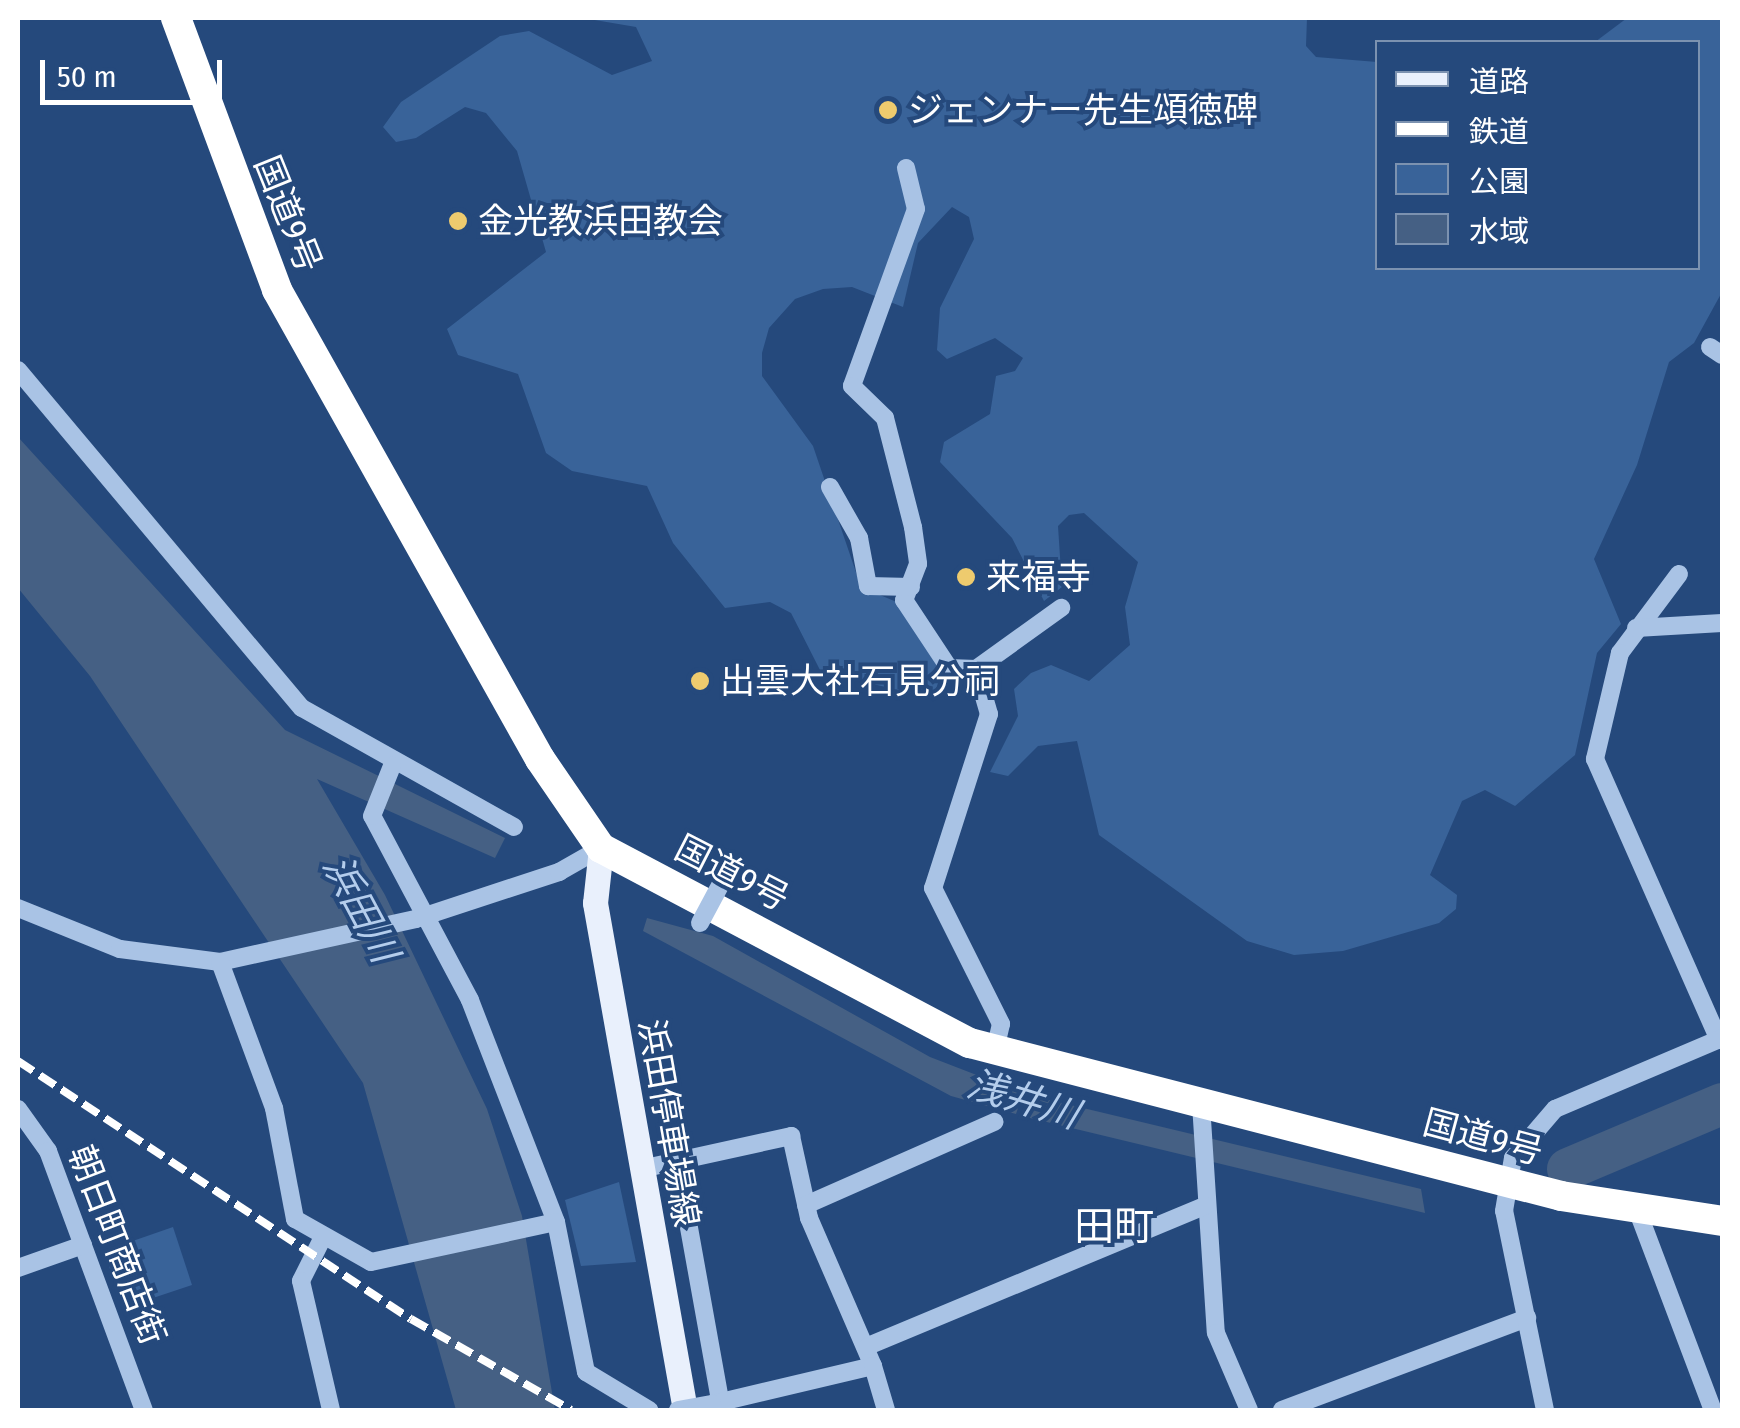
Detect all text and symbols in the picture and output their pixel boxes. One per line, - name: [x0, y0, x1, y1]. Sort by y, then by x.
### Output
- scale bar: [45, 40, 228, 102]
- legend: [1375, 40, 1700, 270]
- text: 50 m: [57, 59, 117, 95]
- text: 道路: [1469, 64, 1529, 100]
- place label: ジェンナー先生頌徳碑: [908, 89, 1258, 131]
- marker: ジェンナー先生頌徳碑: [877, 99, 899, 121]
- text: 鉄道: [1469, 114, 1529, 150]
- street label: 国道9号: [246, 150, 330, 278]
- text: 公園: [1469, 164, 1529, 200]
- place label: 金光教浜田教会: [478, 200, 723, 242]
- marker: 金光教浜田教会: [447, 210, 469, 232]
- text: 水域: [1469, 214, 1529, 250]
- place label: 来福寺: [986, 556, 1091, 598]
- marker: 来福寺: [955, 566, 977, 588]
- place label: 出雲大社石見分祠: [720, 660, 1000, 702]
- marker: 出雲大社石見分祠: [689, 670, 711, 692]
- street label: 国道9号: [668, 827, 796, 919]
- water label: 浜田川: [313, 848, 407, 970]
- street label: 浜田停車場線: [630, 1016, 708, 1230]
- water label: 浅井川: [962, 1062, 1084, 1138]
- street label: 国道9号: [1419, 1101, 1547, 1173]
- street label: 朝日町商店街: [60, 1139, 174, 1351]
- district label: 田町: [1074, 1203, 1154, 1251]

